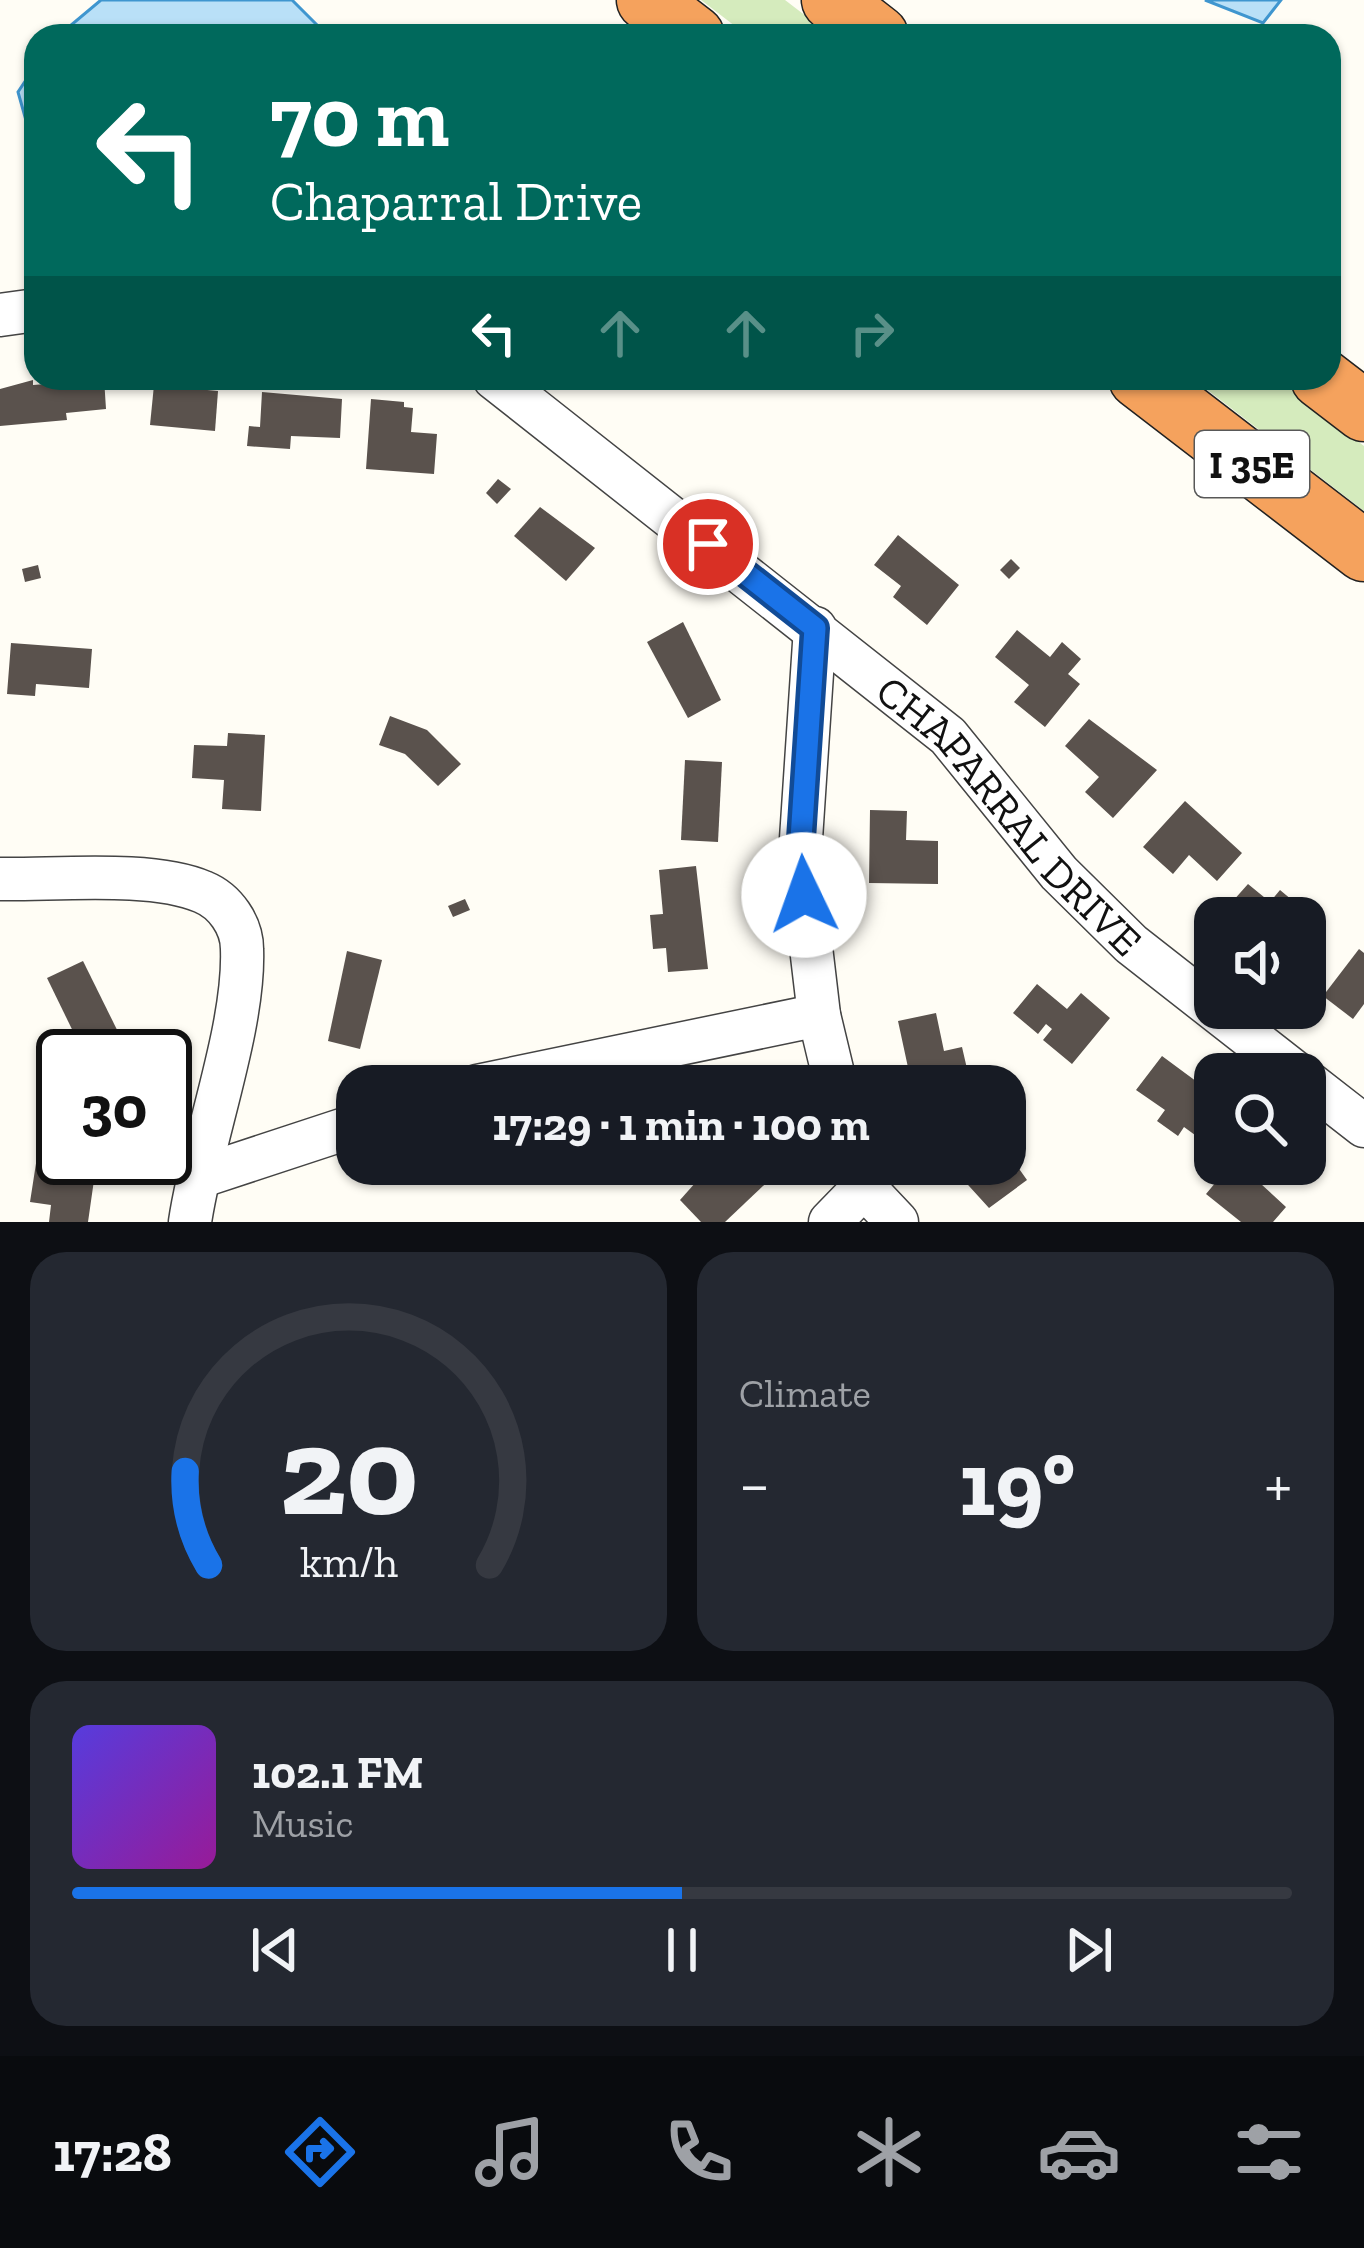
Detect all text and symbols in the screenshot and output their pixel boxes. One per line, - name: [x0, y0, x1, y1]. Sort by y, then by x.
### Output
- text: 70 m: [270, 67, 449, 168]
- icon: left: [72, 72, 228, 228]
- text: Chaparral Drive: [270, 169, 642, 234]
- icon: left: [461, 300, 527, 366]
- icon: ahead: [587, 300, 653, 366]
- icon: ahead: [713, 300, 779, 366]
- icon: right: [839, 300, 905, 366]
- road number: I 35E: [1195, 431, 1309, 497]
- pin: [657, 493, 759, 595]
- icon: arrive: [675, 511, 741, 577]
- street label: CHAPARRAL DRIVE: [866, 665, 1152, 966]
- position arrow: [741, 832, 867, 958]
- map controls: [1194, 897, 1326, 1185]
- button: sound: [1194, 897, 1326, 1029]
- speed limit sign: 30: [36, 1029, 192, 1185]
- button: search: [1194, 1053, 1326, 1185]
- text: 17:29 · 1 min · 100 m: [492, 1098, 870, 1152]
- text: Climate: [739, 1370, 871, 1417]
- text: 20: [279, 1396, 418, 1546]
- text: 19°: [959, 1430, 1075, 1538]
- text: −: [739, 1445, 770, 1524]
- text: +: [1264, 1445, 1292, 1524]
- text: km/h: [300, 1536, 397, 1587]
- text: 102.1 FM: [252, 1746, 423, 1800]
- text: Music: [252, 1800, 354, 1847]
- icon: previous: [242, 1917, 308, 1983]
- icon: pause: [649, 1917, 715, 1983]
- icon: next: [1056, 1917, 1122, 1983]
- icon: directions: [278, 2110, 362, 2194]
- icon: music: [468, 2110, 552, 2194]
- icon: phone: [657, 2110, 741, 2194]
- icon: climate: [847, 2110, 931, 2194]
- icon: car: [1037, 2110, 1121, 2194]
- icon: filters: [1227, 2110, 1311, 2194]
- text: 17:28: [53, 2120, 172, 2185]

